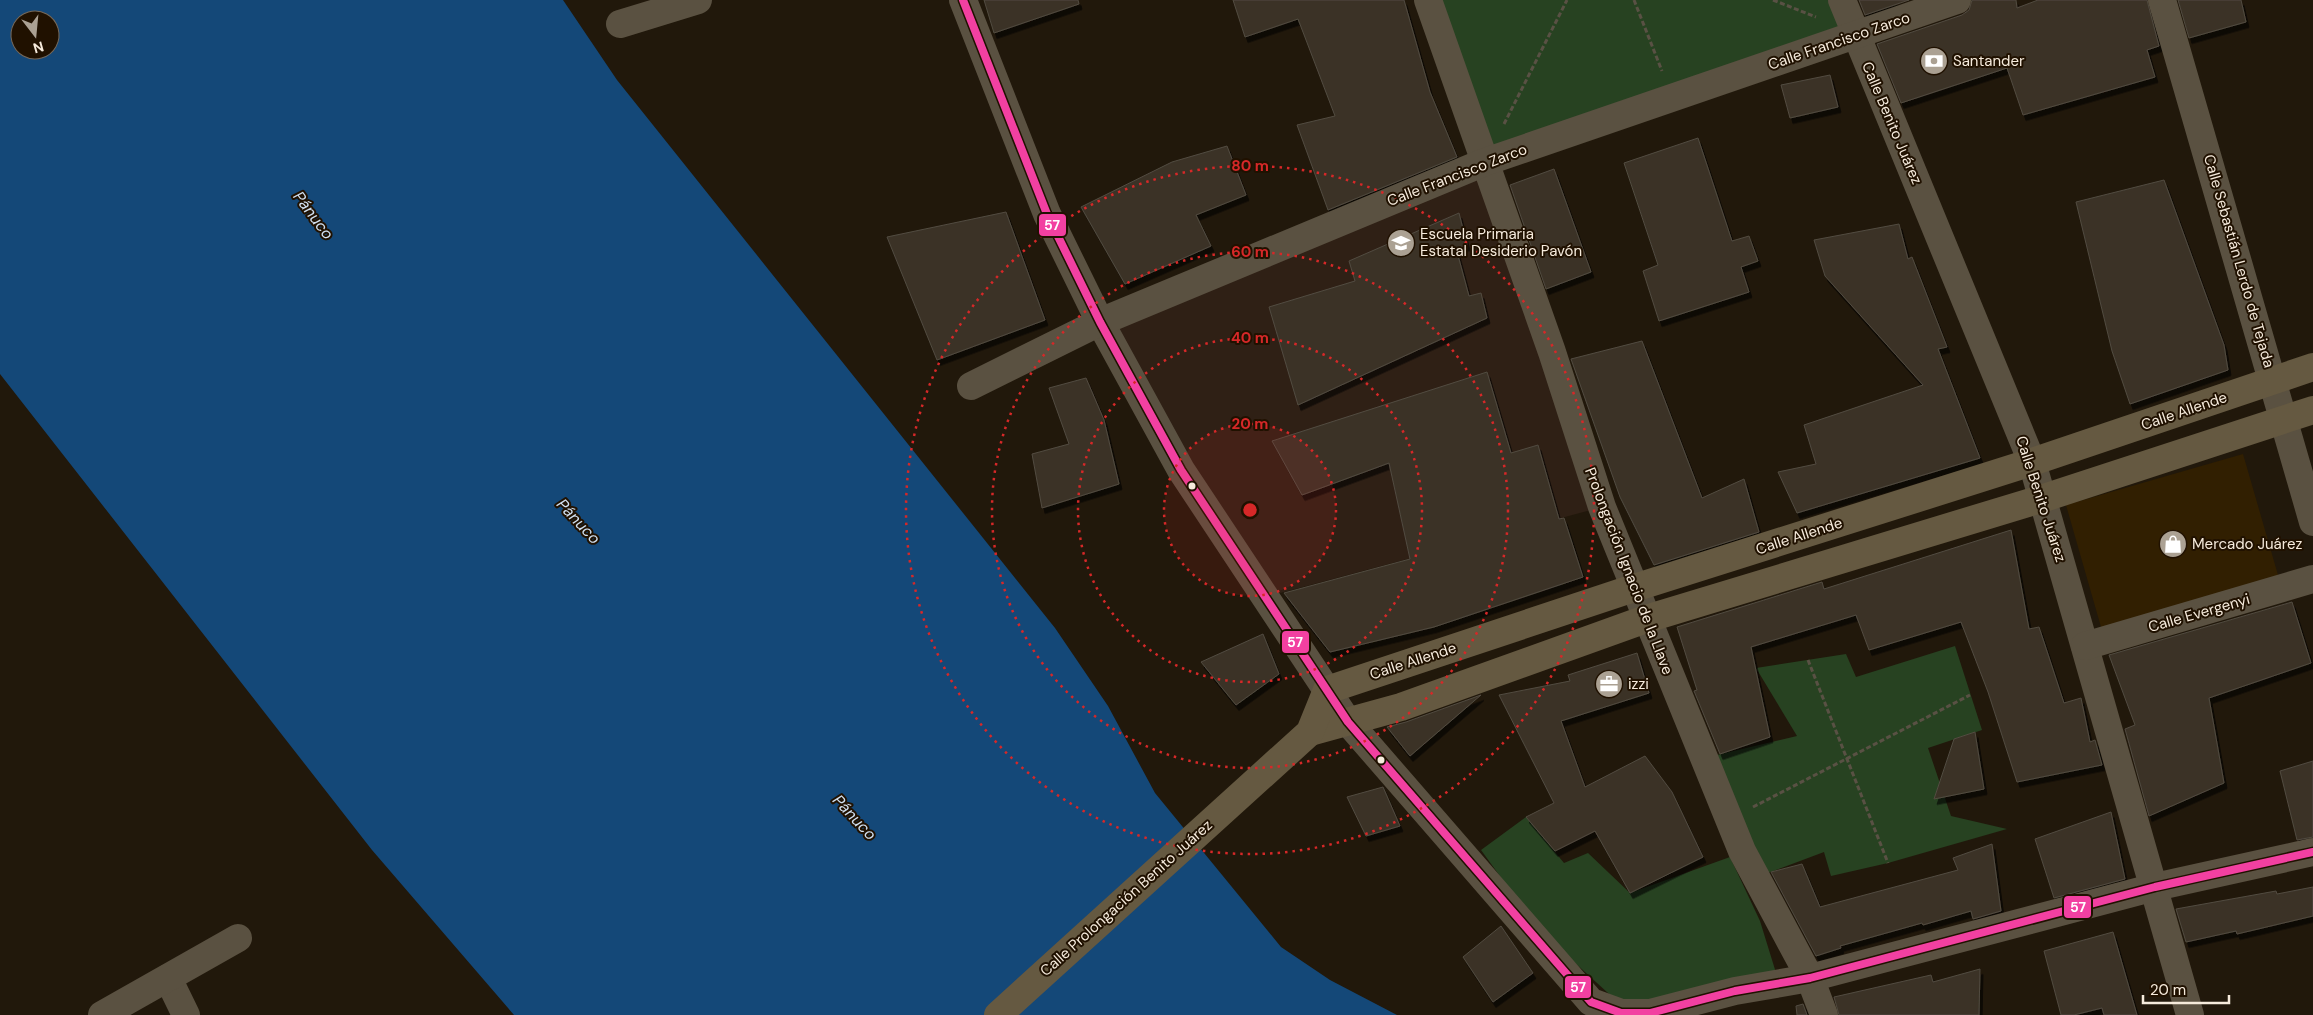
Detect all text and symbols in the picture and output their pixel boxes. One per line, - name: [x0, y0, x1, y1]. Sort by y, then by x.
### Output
- street label: Calle Francisco Zarco: [1765, 7, 1913, 75]
- north arrow: [10, 10, 60, 60]
- text: N: [31, 37, 46, 58]
- bank icon: Santander: [1919, 46, 1949, 76]
- place label: Santander: [1953, 51, 2025, 71]
- street label: Calle Benito Juárez: [1857, 59, 1927, 187]
- street label: Calle Francisco Zarco: [1384, 139, 1530, 211]
- street label: Calle Sebastián Lerdo de Tejada: [2199, 152, 2279, 370]
- text: 80 m: [1231, 156, 1269, 176]
- water label: Pánuco: [289, 187, 339, 244]
- line badge: 57: [1038, 213, 1067, 237]
- text: 57: [1044, 216, 1061, 234]
- place label: Escuela Primaria Estatal Desiderio Pavón: [1420, 224, 1582, 261]
- school or university icon: Escuela Primaria Estatal Desiderio Pavón: [1386, 228, 1416, 258]
- text: 60 m: [1231, 242, 1269, 262]
- text: 40 m: [1231, 328, 1269, 348]
- street label: Calle Allende: [2138, 387, 2230, 435]
- text: 20 m: [1232, 414, 1268, 434]
- street label: Calle Benito Juárez: [2011, 433, 2071, 565]
- street label: Prolongación Ignacio de la Llave: [1580, 465, 1678, 677]
- unlabelled marker: [1187, 481, 1197, 491]
- water label: Pánuco: [552, 494, 605, 549]
- centre of rings: [1241, 501, 1259, 519]
- street label: Calle Allende: [1753, 513, 1845, 559]
- shop icon: Mercado Juárez: [2158, 529, 2188, 559]
- place label: Mercado Juárez: [2192, 534, 2302, 554]
- street label: Calle Evergenyi: [2146, 589, 2252, 637]
- line badge: 57: [1281, 630, 1310, 654]
- text: 57: [1287, 633, 1304, 651]
- street label: Calle Allende: [1367, 638, 1459, 684]
- office icon: izzi: [1594, 669, 1624, 699]
- place label: izzi: [1628, 674, 1649, 694]
- unlabelled marker: [1376, 755, 1386, 765]
- water label: Pánuco: [828, 790, 881, 845]
- street label: Calle Prolongación Benito Juárez: [1036, 815, 1216, 981]
- line badge: 57: [2063, 895, 2092, 919]
- text: 57: [2070, 898, 2087, 916]
- scale bar: [2143, 972, 2229, 1004]
- line badge: 57: [1564, 975, 1592, 999]
- text: 57: [1570, 978, 1587, 996]
- text: 20 m: [2150, 980, 2186, 1000]

